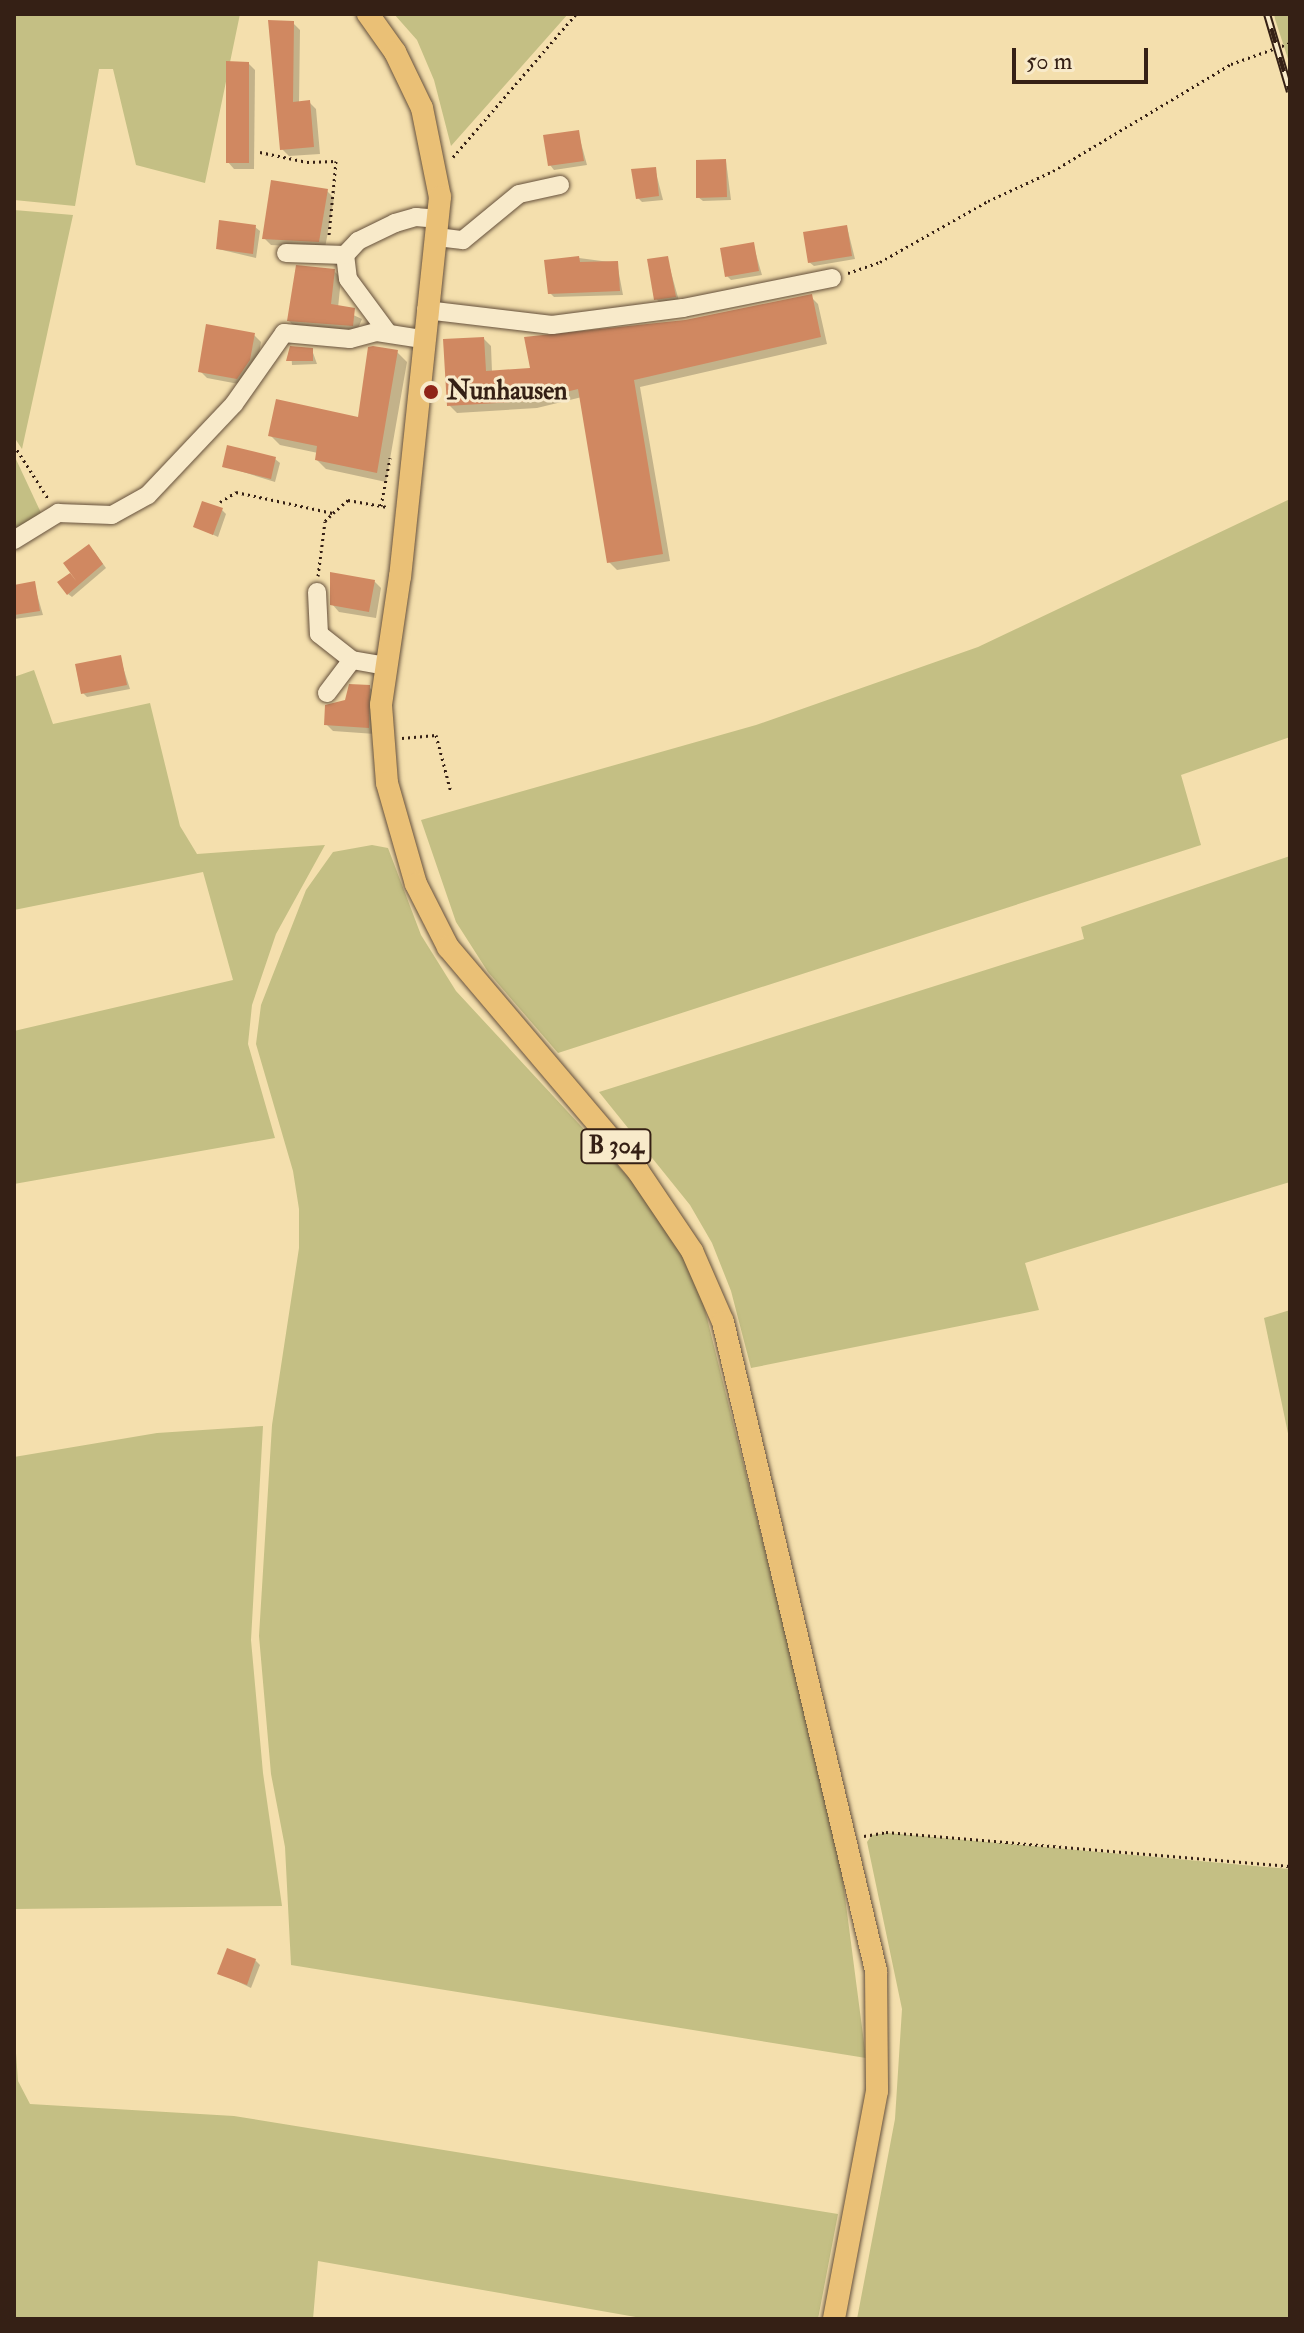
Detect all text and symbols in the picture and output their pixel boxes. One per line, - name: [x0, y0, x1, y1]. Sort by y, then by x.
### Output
- scale bar: [1016, 32, 1152, 82]
- text: 50 m: [1026, 46, 1072, 77]
- place label: Nunhausen: [447, 376, 567, 408]
- marker: Nunhausen: [422, 383, 440, 401]
- road number: B 304: [580, 1126, 652, 1166]

